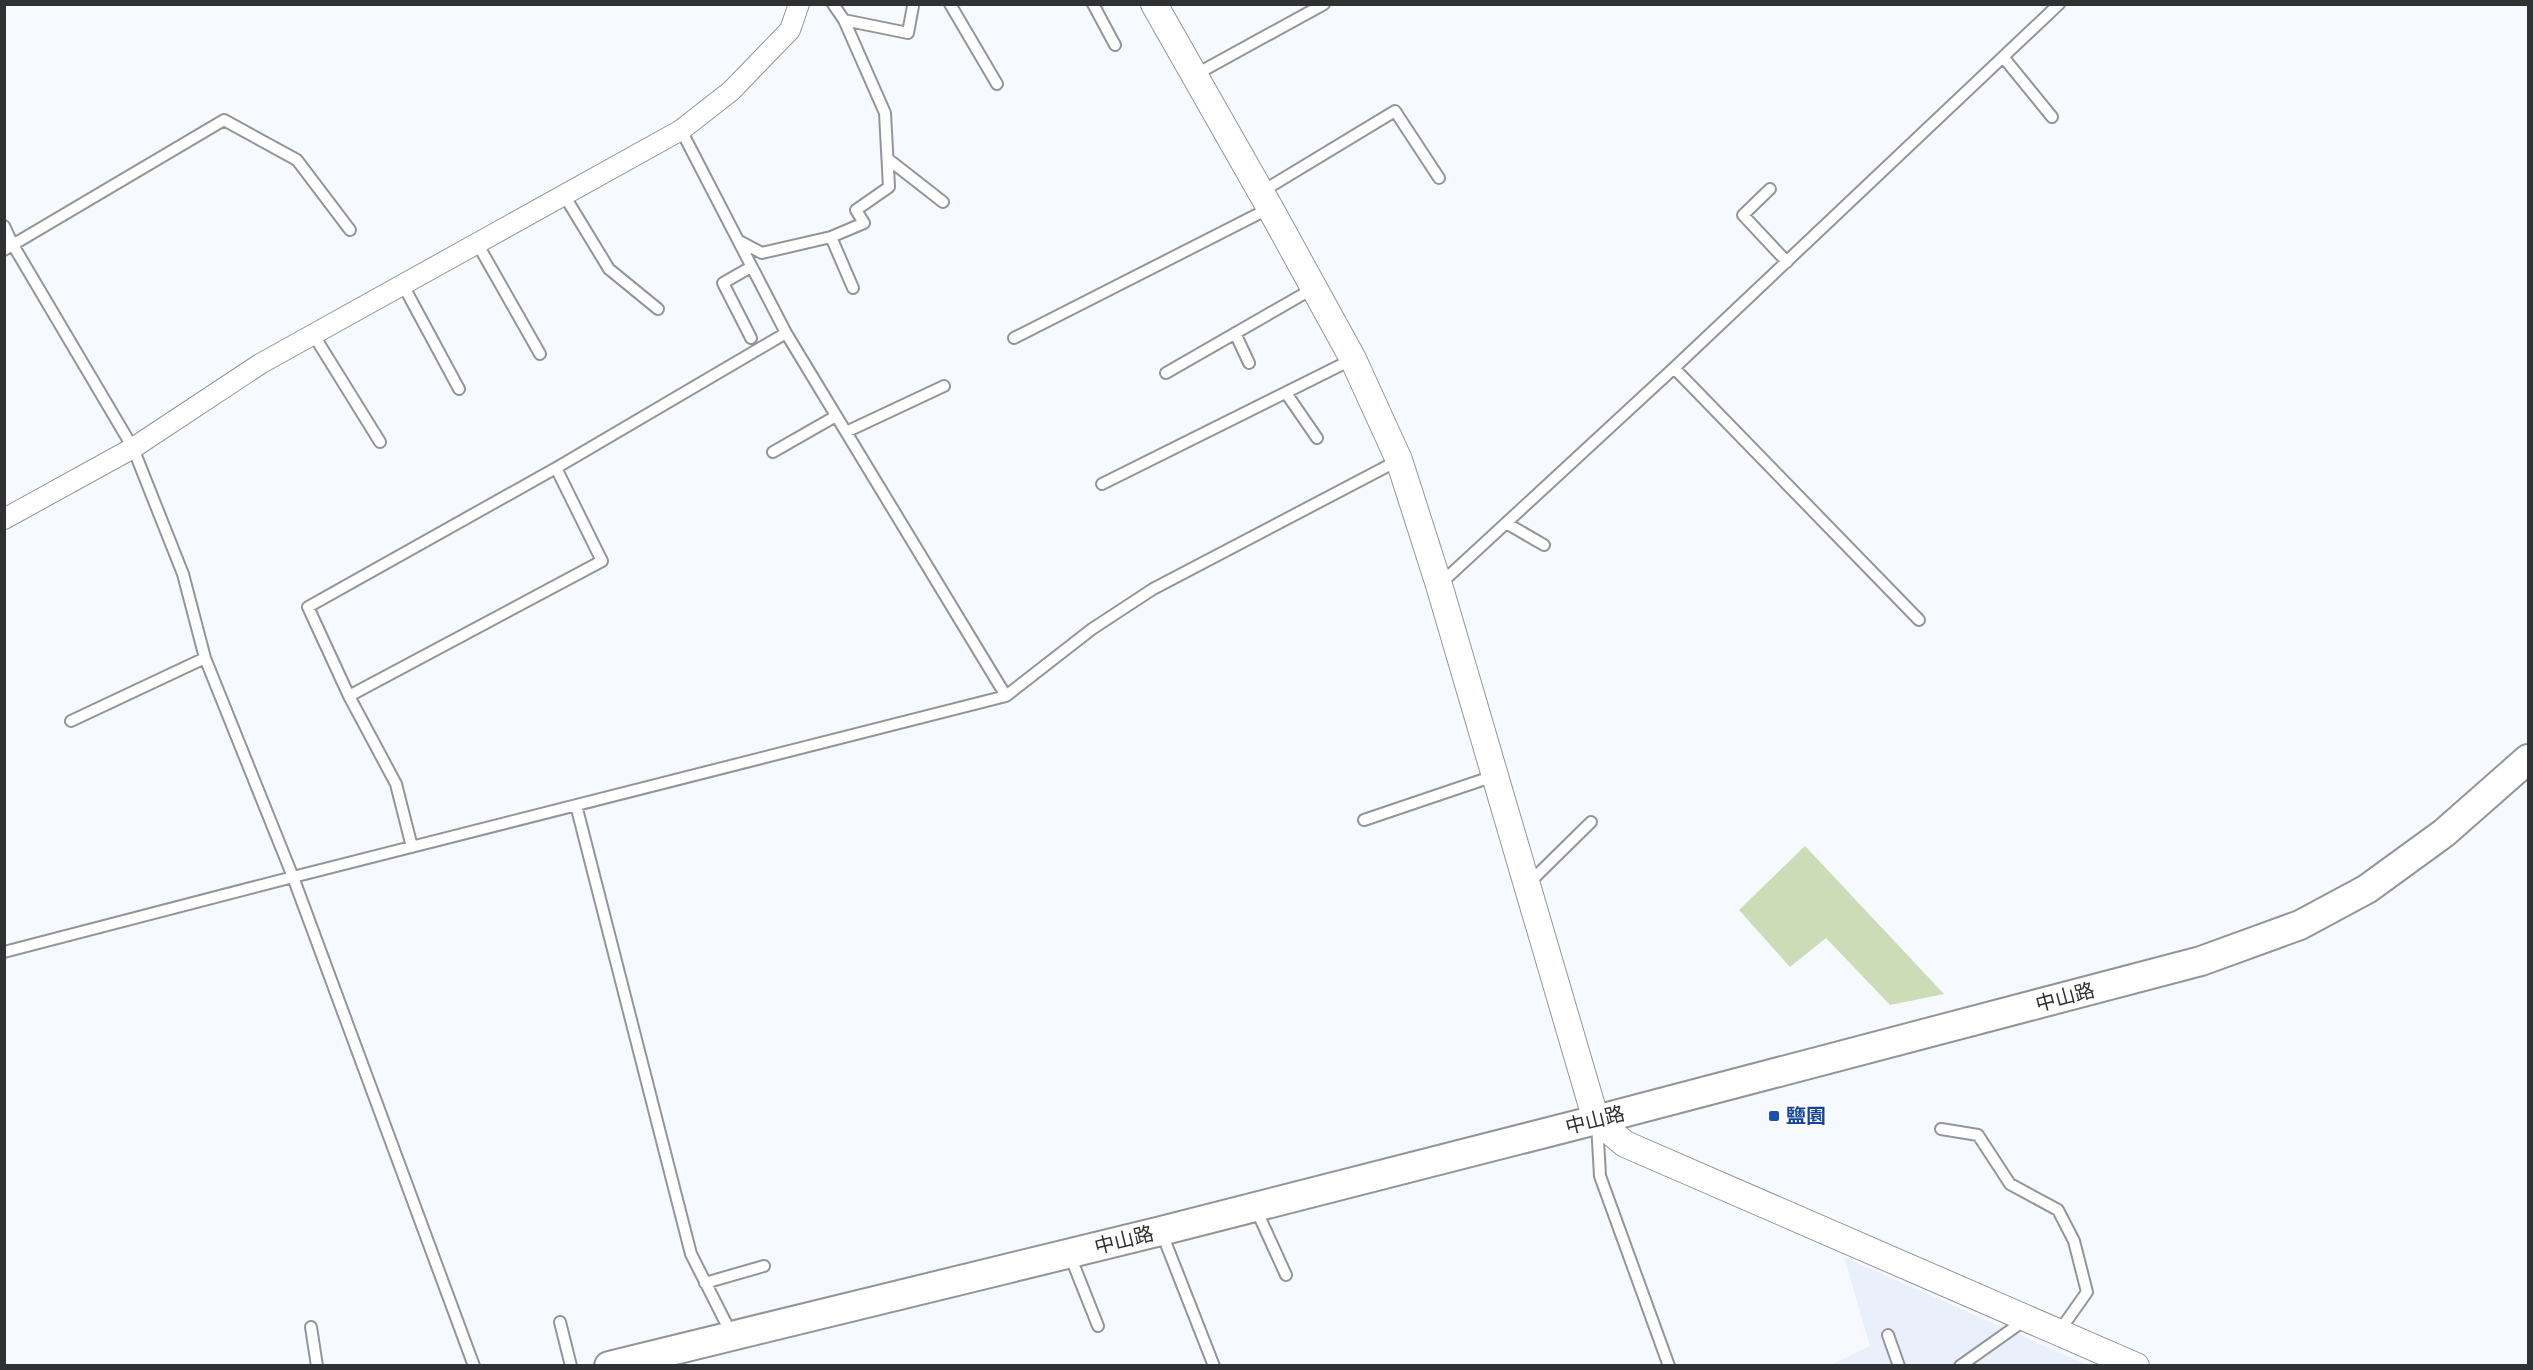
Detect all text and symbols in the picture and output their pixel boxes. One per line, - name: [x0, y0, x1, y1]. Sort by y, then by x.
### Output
- street label: 中山路: [2032, 976, 2097, 1017]
- street label: 中山路: [1563, 1099, 1627, 1140]
- place label: 鹽園: [1786, 1102, 1826, 1129]
- marker: 鹽園: [1767, 1109, 1781, 1123]
- street label: 中山路: [1092, 1219, 1156, 1260]

